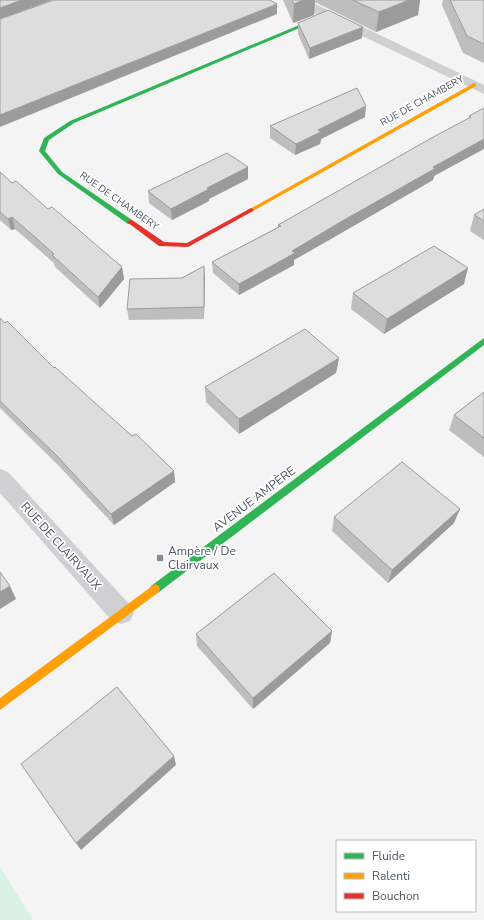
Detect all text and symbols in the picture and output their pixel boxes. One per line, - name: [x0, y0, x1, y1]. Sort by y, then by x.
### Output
- street label: RUE DE CHAMBERY: [378, 72, 467, 130]
- street label: RUE DE CHAMBERY: [77, 168, 162, 234]
- street label: AVENUE AMPÈRE: [209, 463, 299, 535]
- street label: RUE DE CLAIRVAUX: [17, 499, 105, 593]
- place label: Ampère / De Clairvaux: [168, 543, 236, 573]
- marker: Ampère / De Clairvaux: [155, 553, 165, 563]
- legend: [336, 840, 476, 912]
- text: Fluide: [372, 848, 405, 864]
- text: Ralenti: [372, 868, 410, 884]
- text: Bouchon: [372, 888, 419, 904]

